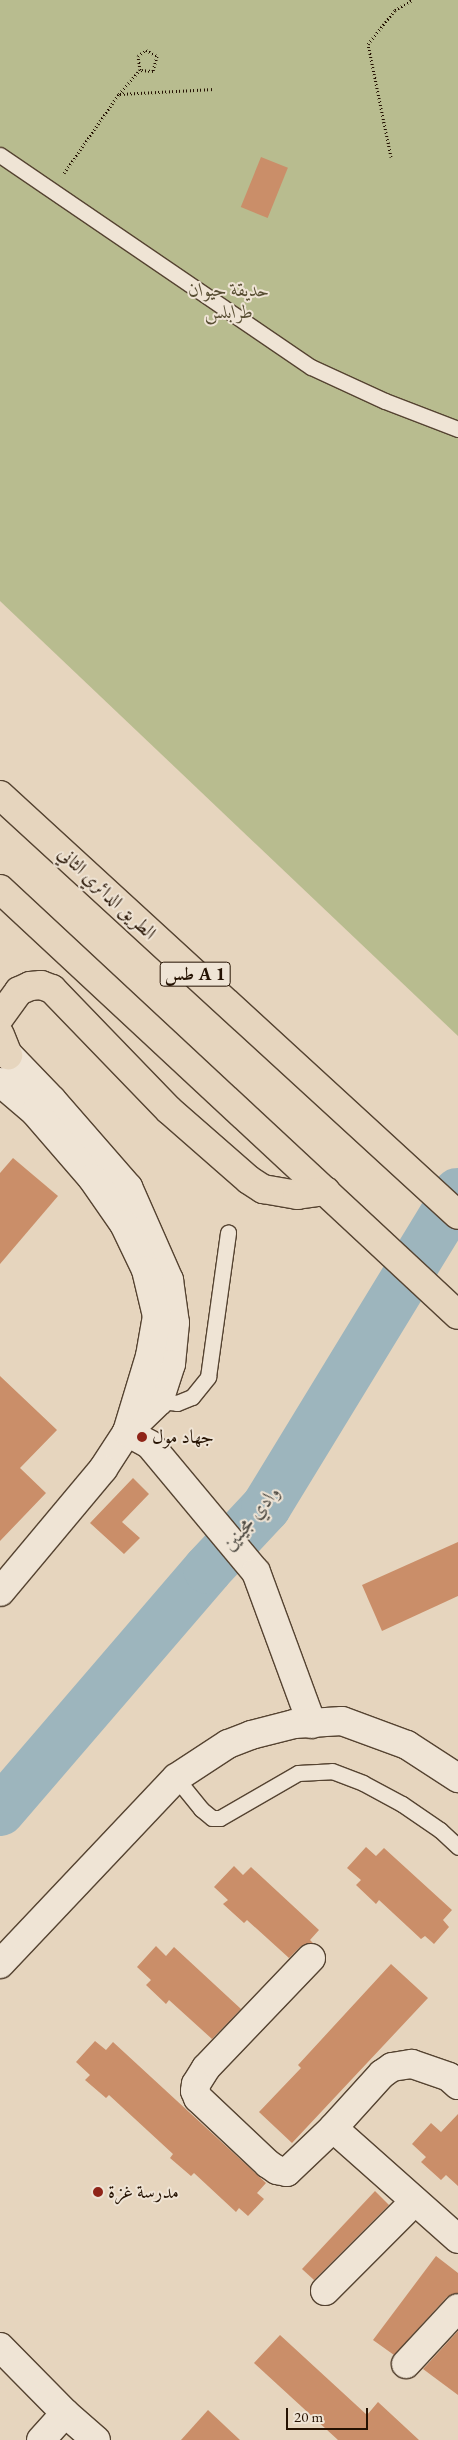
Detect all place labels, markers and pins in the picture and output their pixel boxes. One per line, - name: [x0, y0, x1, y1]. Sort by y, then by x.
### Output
- place label: جهاد مول: [152, 1426, 214, 1448]
- marker: جهاد مول: [136, 1431, 148, 1443]
- place label: مدرسة غزة: [108, 2181, 179, 2203]
- marker: مدرسة غزة: [92, 2186, 104, 2198]

